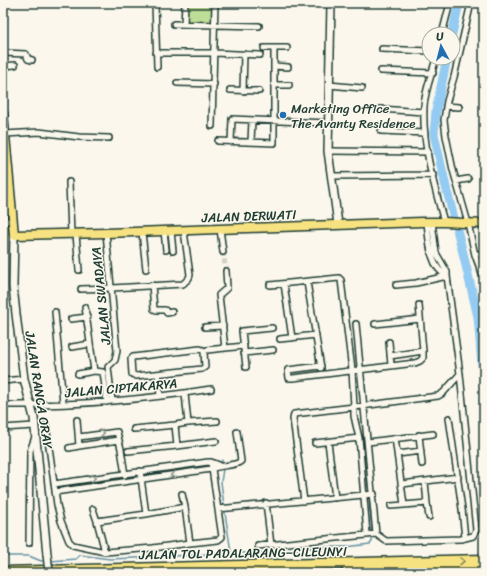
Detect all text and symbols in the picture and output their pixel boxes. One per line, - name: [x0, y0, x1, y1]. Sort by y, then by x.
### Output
- north arrow: [421, 26, 461, 66]
- text: U: [435, 27, 445, 46]
- place label: Marketing Office The Avanty Residence: [291, 97, 415, 135]
- marker: Marketing Office The Avanty Residence: [278, 110, 288, 120]
- street label: JALAN DERWATI: [200, 203, 297, 229]
- street label: JALAN SWADAYA: [84, 246, 118, 347]
- street label: JALAN RANCA ORAY: [18, 329, 60, 451]
- street label: JALAN CIPTAKARYA: [63, 372, 178, 404]
- one-way arrow: [99, 430, 105, 438]
- one-way arrow: [170, 470, 176, 479]
- one-way arrow: [90, 474, 96, 483]
- street label: JALAN TOL PADALARANG–CILEUNYI: [138, 540, 347, 566]
- one-way arrow: [459, 557, 465, 565]

